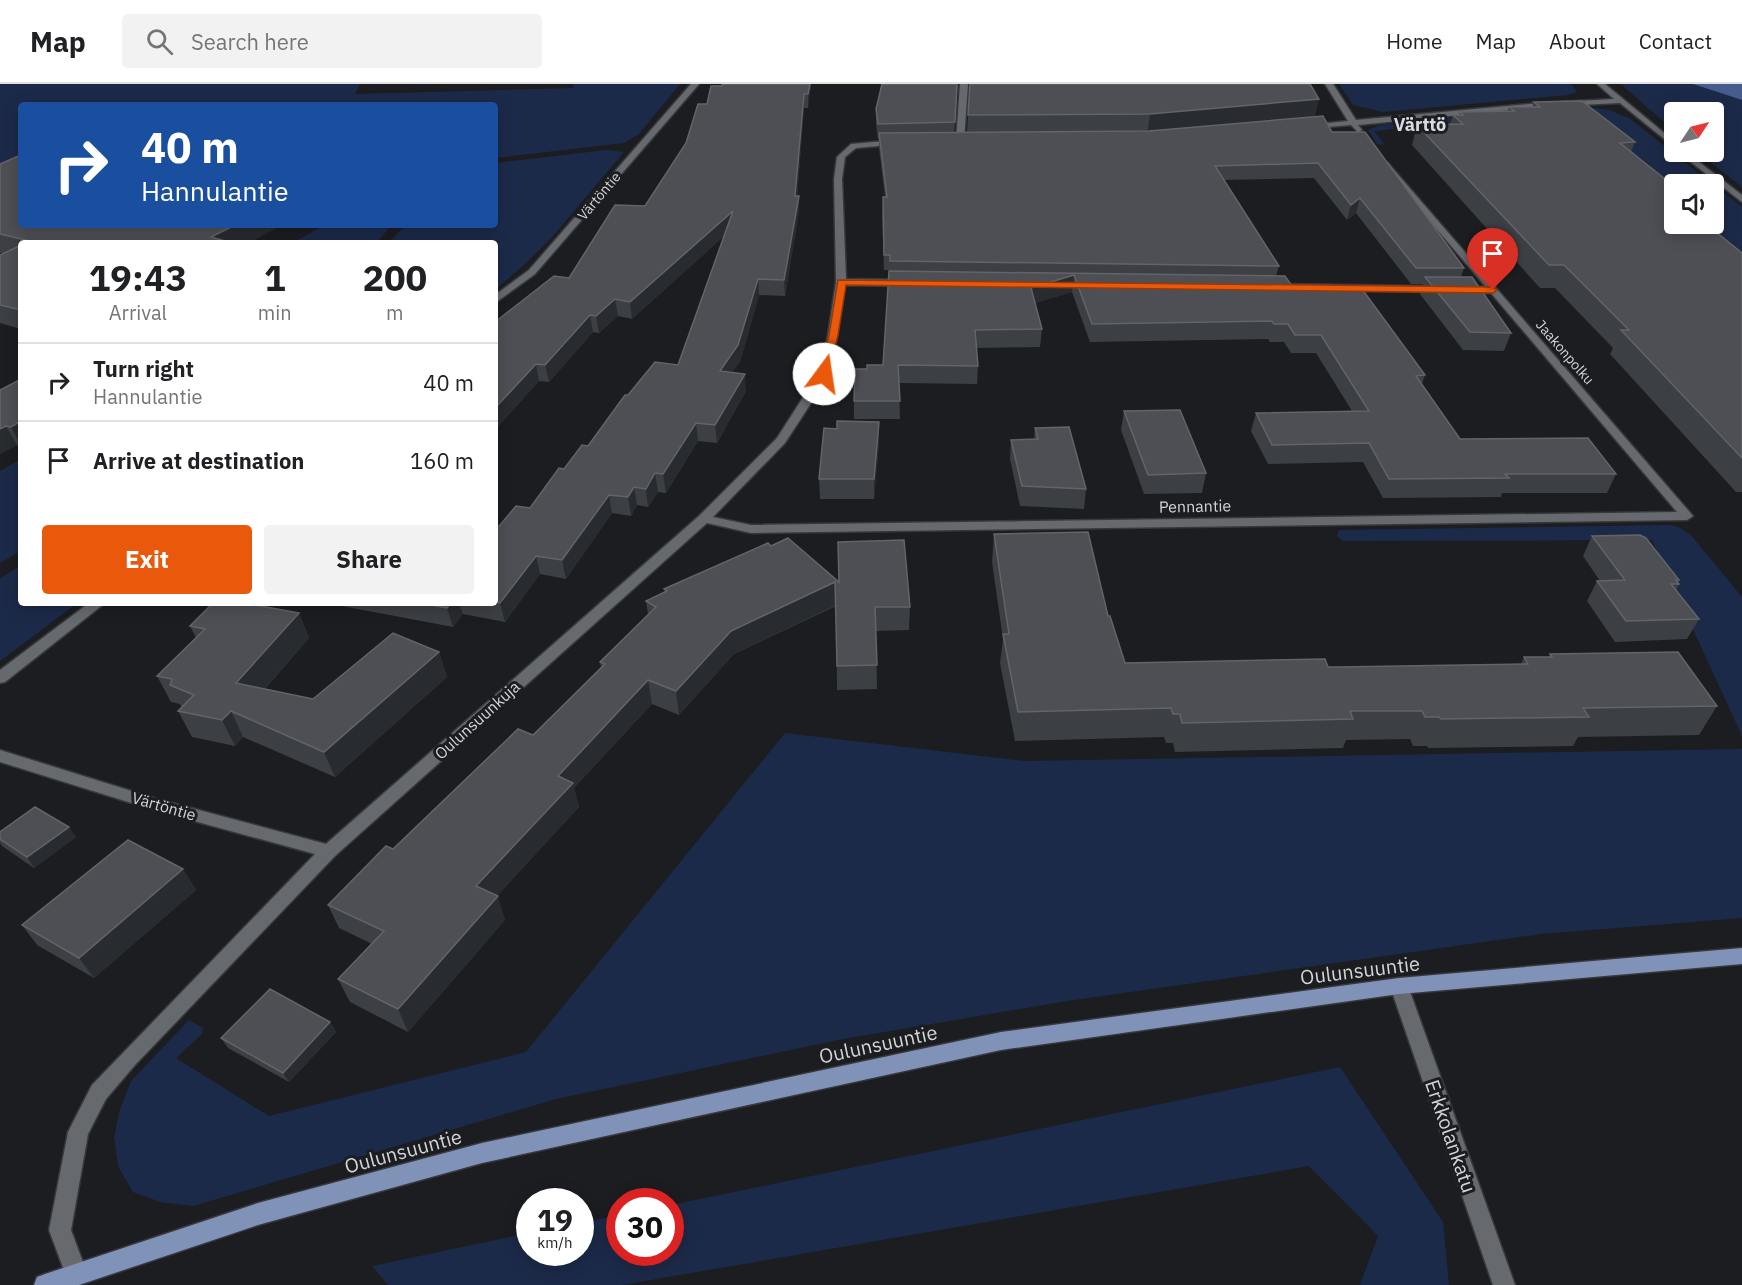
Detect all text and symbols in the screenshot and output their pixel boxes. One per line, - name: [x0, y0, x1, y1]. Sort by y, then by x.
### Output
- search box: [122, 14, 542, 68]
- text: Map: [30, 23, 86, 60]
- icon: search: [143, 25, 176, 58]
- text: Search here: [191, 27, 309, 56]
- text: Home: [1386, 27, 1443, 55]
- text: Map: [1476, 27, 1516, 55]
- text: About: [1549, 27, 1606, 55]
- text: Contact: [1639, 27, 1712, 55]
- north arrow: [1664, 102, 1724, 162]
- map controls: [1664, 102, 1724, 234]
- district label: Värttö: [1394, 113, 1446, 136]
- text: 40 m: [141, 120, 239, 175]
- icon: right: [42, 126, 120, 204]
- street label: Värtöntie: [574, 168, 625, 224]
- text: Hannulantie: [141, 173, 289, 208]
- button: sound: [1664, 174, 1724, 234]
- pin: [1467, 228, 1518, 290]
- icon: arrive: [1476, 237, 1509, 270]
- text: 19:43: [89, 254, 187, 301]
- text: 1: [264, 254, 286, 301]
- text: 200: [362, 254, 427, 301]
- text: Arrival: [109, 299, 167, 326]
- text: min: [258, 299, 292, 326]
- text: m: [386, 299, 404, 326]
- street label: Jaakonpolku: [1532, 316, 1598, 388]
- position arrow: [792, 342, 856, 406]
- text: Turn right: [93, 354, 194, 383]
- icon: right: [42, 366, 75, 399]
- text: 40 m: [423, 368, 474, 397]
- text: Hannulantie: [93, 383, 202, 410]
- icon: arrive: [42, 444, 75, 477]
- text: Arrive at destination: [93, 446, 304, 475]
- text: 160 m: [410, 446, 474, 475]
- street label: Pennantie: [1159, 495, 1232, 517]
- button: Exit: [42, 525, 252, 594]
- button: Share: [264, 525, 474, 594]
- street label: Oulunsuunkuja: [430, 676, 524, 764]
- street label: Värtöntie: [130, 787, 199, 825]
- street label: Oulunsuuntie: [1299, 949, 1421, 991]
- street label: Oulunsuuntie: [816, 1018, 940, 1070]
- street label: Erkkolankatu: [1419, 1076, 1483, 1196]
- street label: Oulunsuuntie: [341, 1122, 465, 1180]
- speed limit sign: 30: [606, 1188, 684, 1266]
- text: 19: [537, 1200, 573, 1239]
- text: km/h: [537, 1233, 573, 1252]

